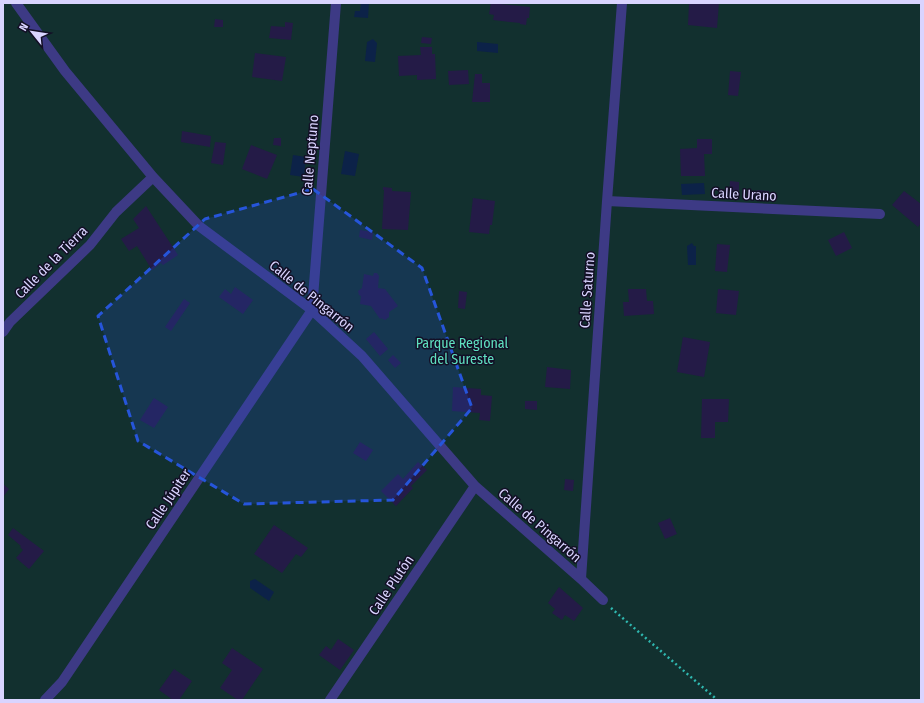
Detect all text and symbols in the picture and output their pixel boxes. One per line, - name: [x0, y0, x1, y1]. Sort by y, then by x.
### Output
- north arrow: [12, 12, 52, 52]
- text: N: [16, 21, 31, 33]
- street label: Calle Neptuno: [299, 114, 322, 196]
- street label: Calle Urano: [711, 184, 777, 205]
- street label: Calle de la Tierra: [11, 222, 91, 302]
- street label: Calle Saturno: [576, 251, 599, 329]
- street label: Calle de Pingarrón: [266, 257, 358, 336]
- park label: Parque Regional del Sureste: [416, 335, 509, 368]
- street label: Calle Júpiter: [142, 466, 195, 533]
- street label: Calle de Pingarrón: [495, 485, 585, 566]
- street label: Calle Plutón: [365, 552, 418, 618]

